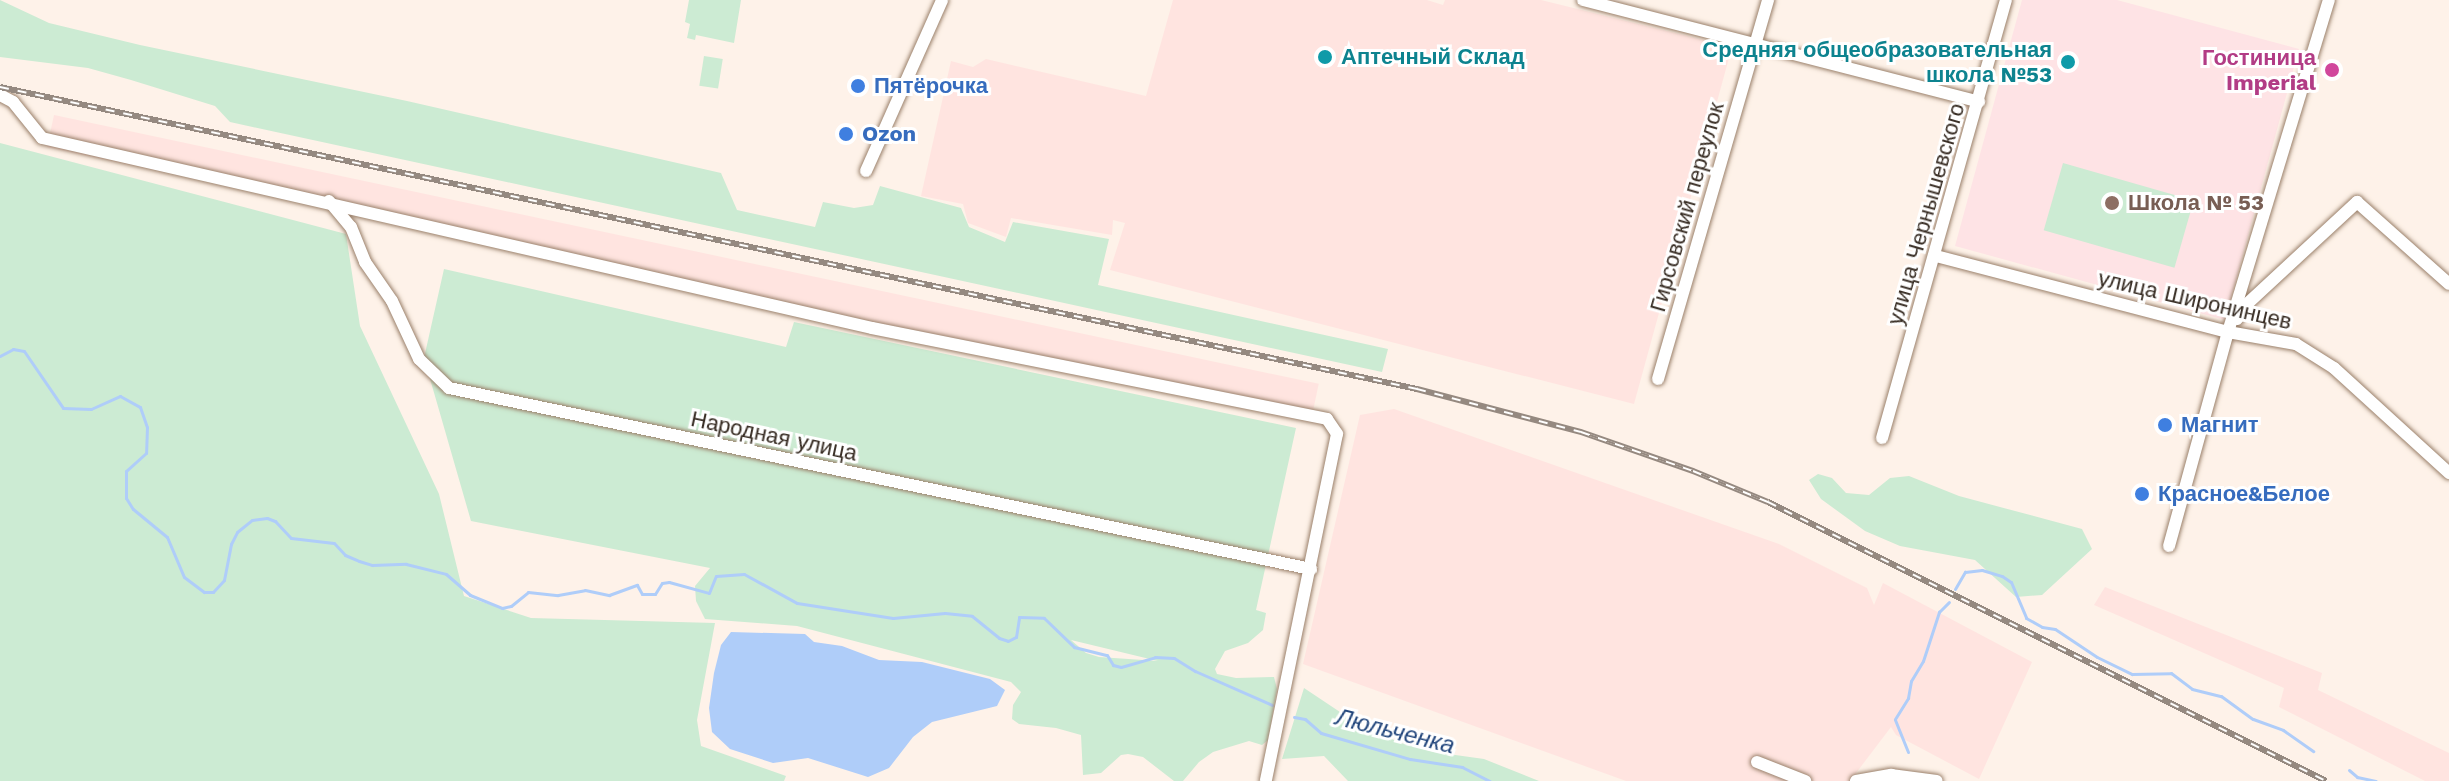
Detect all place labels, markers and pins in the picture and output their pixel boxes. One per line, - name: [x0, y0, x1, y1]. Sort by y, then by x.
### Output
- place label: Средняя общеобразовательная школа №53: [1702, 36, 2052, 88]
- place label: Аптечный Склад: [1341, 44, 1525, 70]
- place label: Гостиница Imperial: [2202, 44, 2316, 96]
- marker: Аптечный Склад: [1316, 48, 1334, 66]
- marker: Средняя общеобразовательная школа №53: [2059, 53, 2077, 71]
- marker: Гостиница Imperial: [2323, 61, 2341, 79]
- place label: Пятёрочка: [874, 73, 988, 99]
- marker: Пятёрочка: [849, 77, 867, 95]
- place label: Ozon: [862, 121, 916, 147]
- marker: Ozon: [837, 125, 855, 143]
- place label: Школа № 53: [2128, 190, 2264, 216]
- marker: Школа № 53: [2103, 194, 2121, 212]
- place label: Магнит: [2181, 412, 2259, 438]
- marker: Магнит: [2156, 416, 2174, 434]
- place label: Красное&Белое: [2158, 481, 2330, 507]
- marker: Красное&Белое: [2133, 485, 2151, 503]

